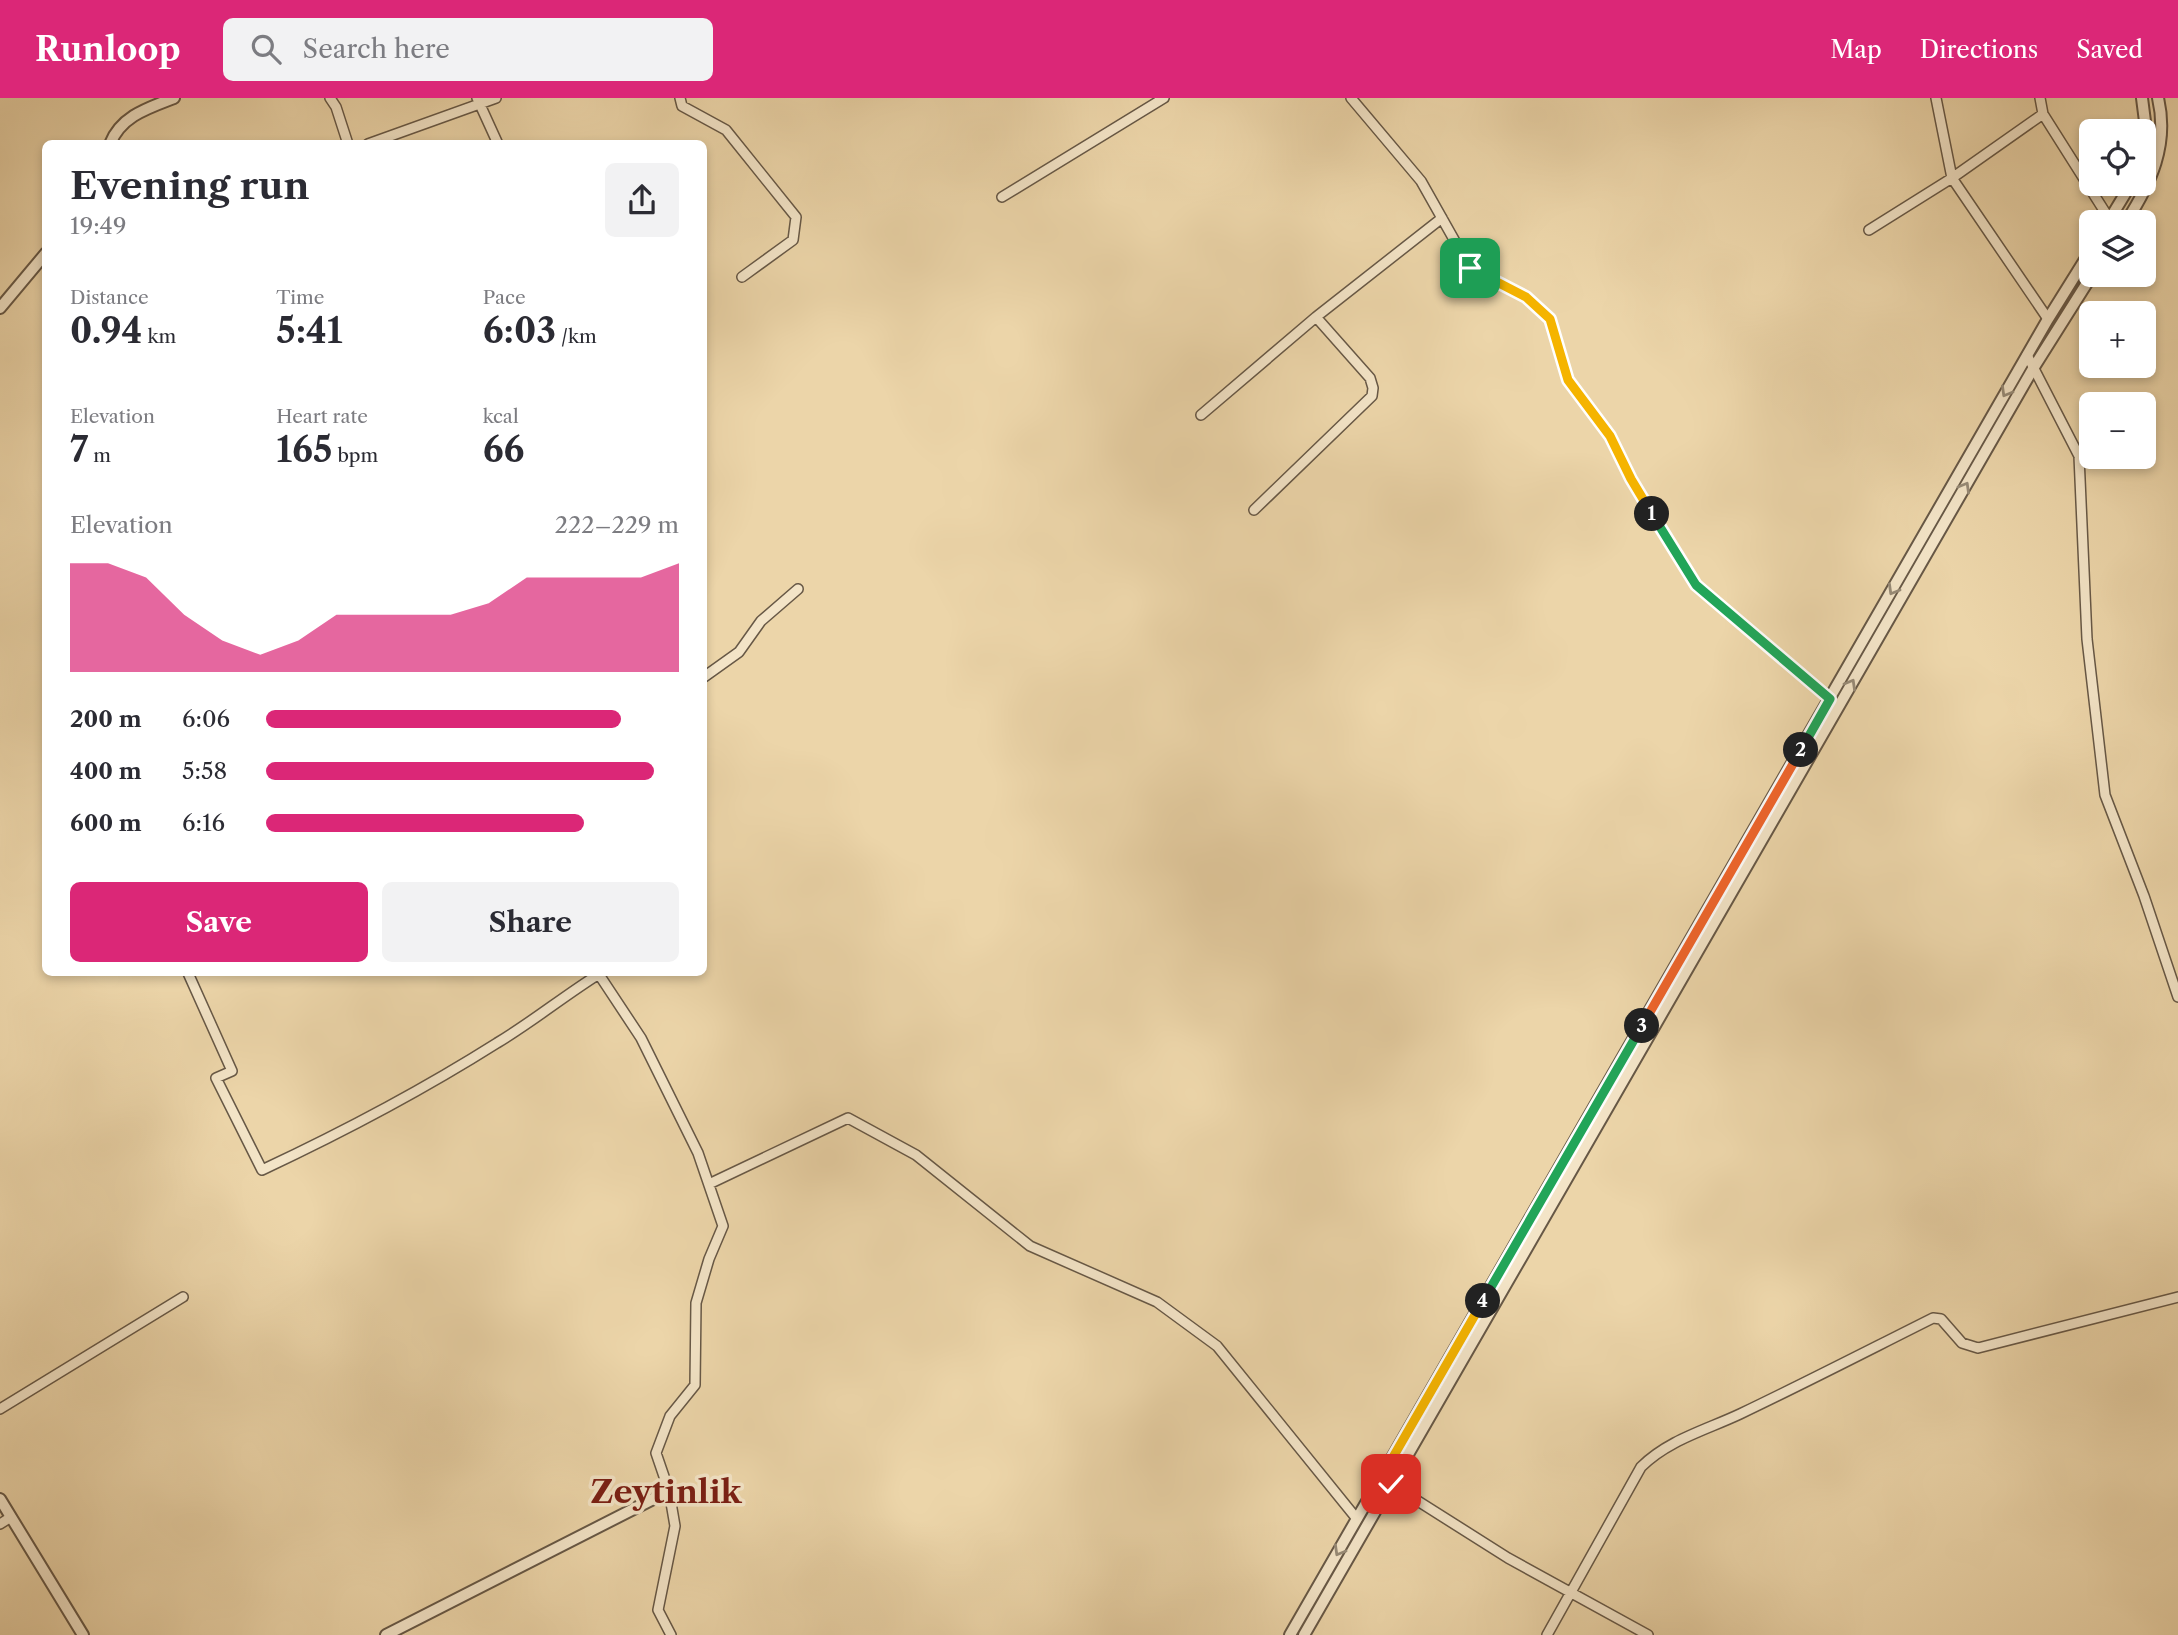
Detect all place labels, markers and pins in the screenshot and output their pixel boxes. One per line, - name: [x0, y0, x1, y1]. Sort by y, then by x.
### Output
- pin: [1440, 238, 1500, 298]
- pin: 1: [1634, 496, 1670, 532]
- pin: 2: [1784, 732, 1818, 768]
- pin: 3: [1624, 1009, 1660, 1044]
- pin: 4: [1466, 1284, 1500, 1318]
- pin: [1361, 1454, 1421, 1514]

